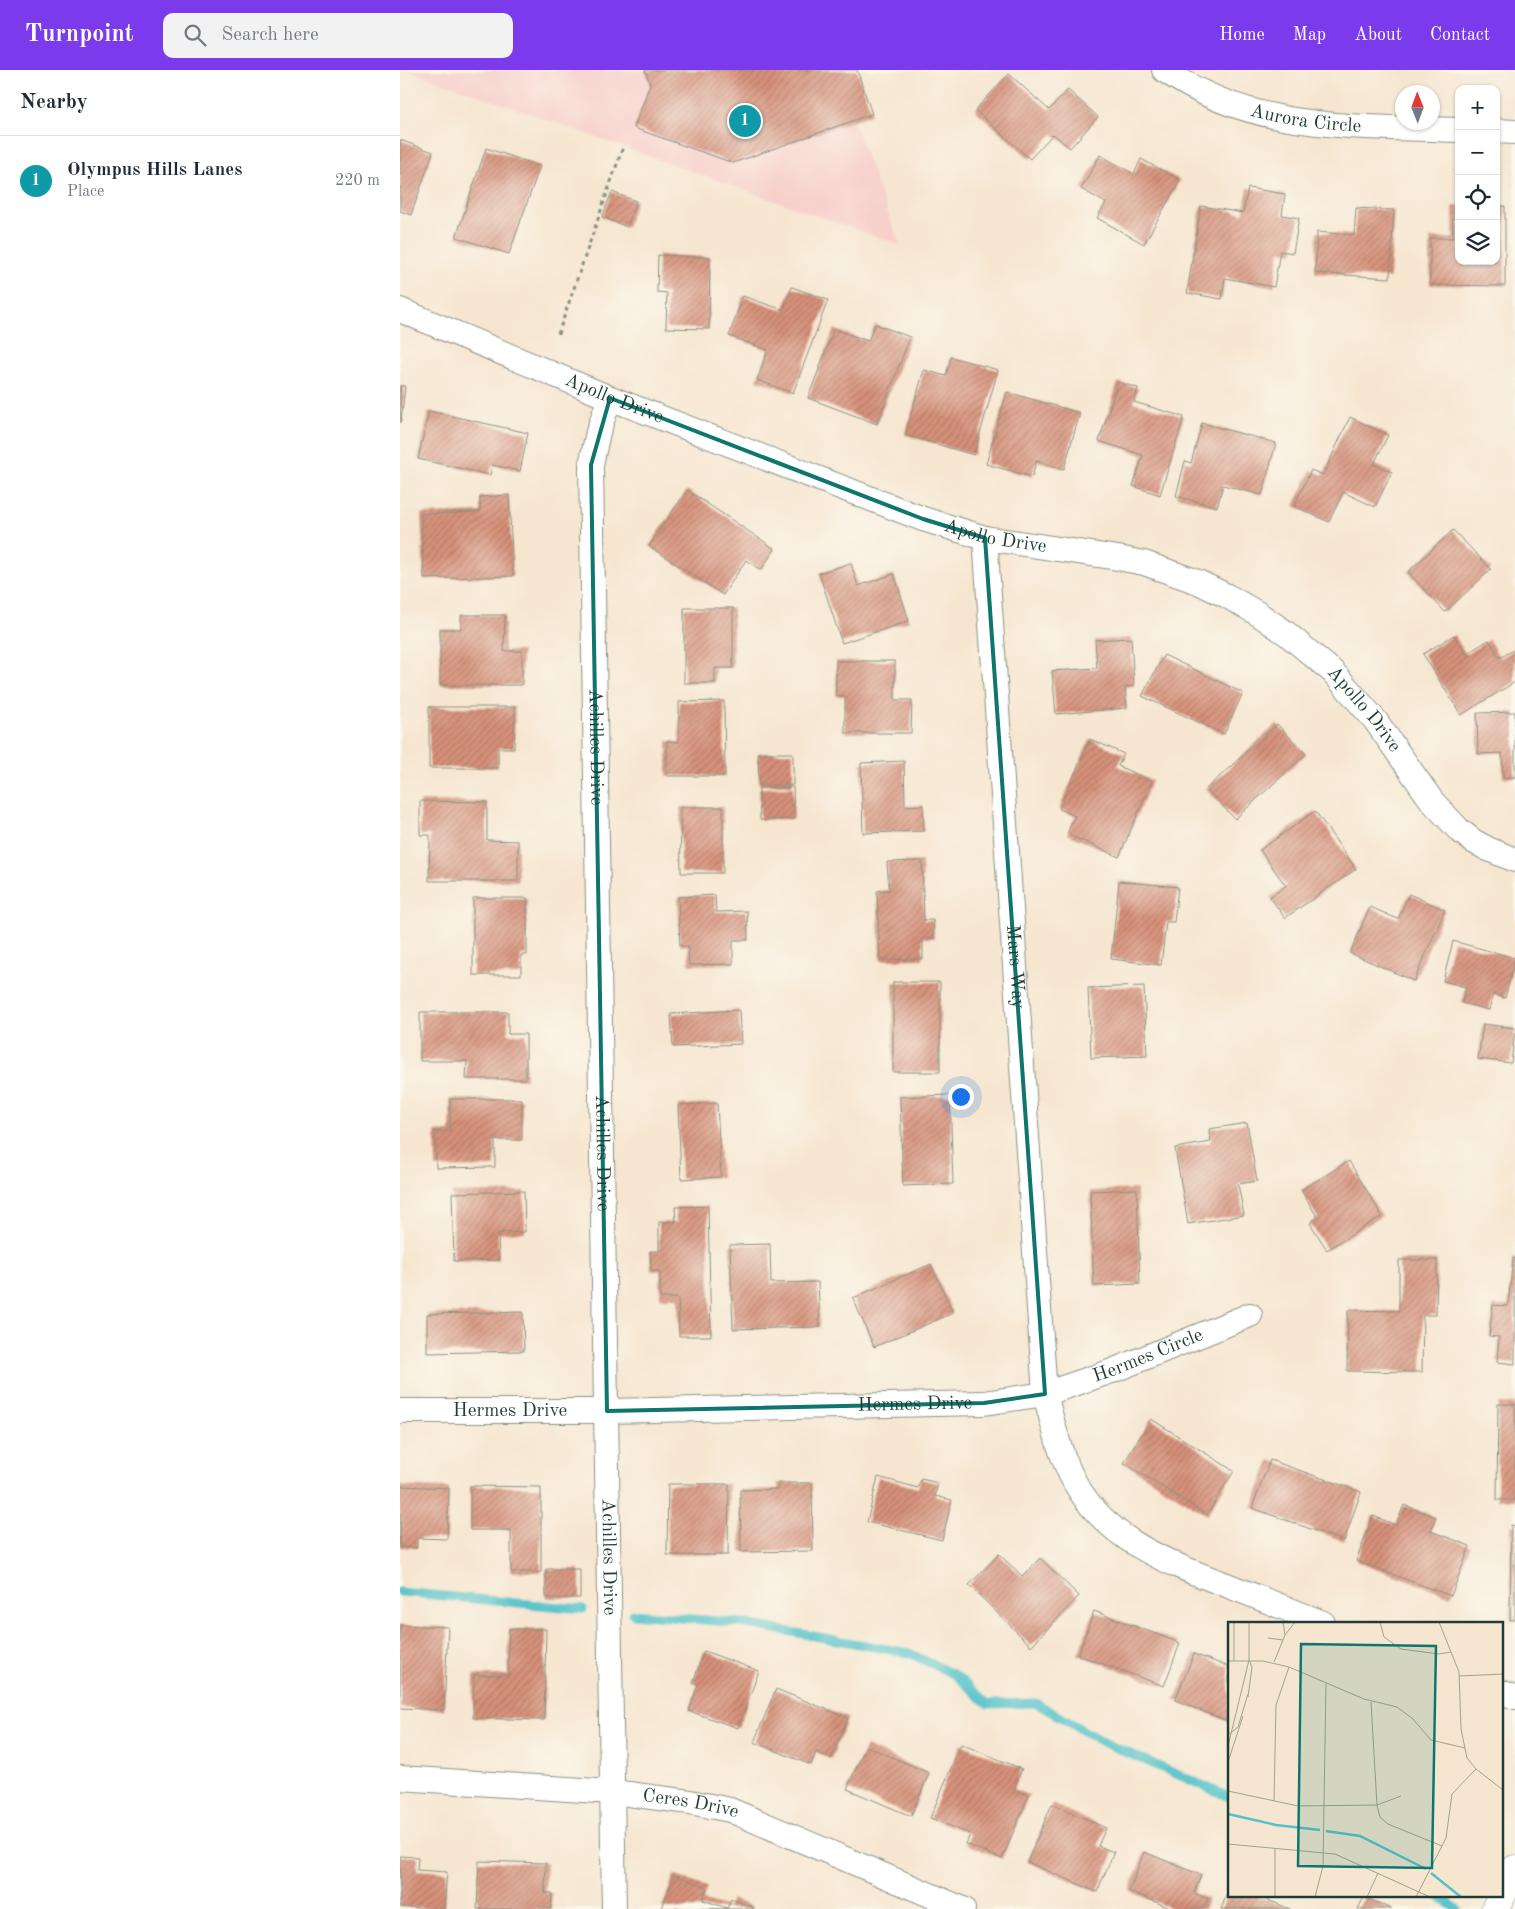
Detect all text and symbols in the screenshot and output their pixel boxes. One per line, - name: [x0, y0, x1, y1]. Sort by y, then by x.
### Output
- search box: [163, 13, 513, 58]
- icon: search: [181, 21, 209, 49]
- text: Turnpoint: [25, 23, 133, 47]
- text: Search here: [221, 26, 319, 45]
- text: Home: [1219, 26, 1265, 44]
- text: Map: [1293, 26, 1326, 44]
- text: About: [1354, 26, 1402, 44]
- text: Contact: [1430, 26, 1490, 44]
- north arrow: [1395, 85, 1440, 130]
- map controls: [1455, 85, 1500, 265]
- button: +: [1455, 85, 1500, 130]
- text: Nearby: [20, 92, 88, 113]
- street label: Aurora Circle: [1248, 101, 1362, 136]
- pin: 1: [729, 102, 761, 140]
- button: −: [1455, 130, 1500, 175]
- text: Olympus Hills Lanes: [67, 161, 242, 180]
- text: 1: [31, 173, 41, 189]
- text: 220 m: [335, 173, 380, 189]
- button: locate: [1455, 175, 1500, 220]
- text: Place: [67, 184, 104, 200]
- button: layers: [1455, 220, 1500, 265]
- street label: Apollo Drive: [562, 371, 666, 427]
- street label: Apollo Drive: [942, 516, 1048, 557]
- street label: Apollo Drive: [1323, 663, 1404, 756]
- street label: Achilles Drive: [585, 689, 606, 806]
- street label: Mars Way: [1003, 924, 1028, 1010]
- your location: [948, 1084, 974, 1110]
- street label: Achilles Drive: [592, 1095, 612, 1212]
- street label: Hermes Circle: [1091, 1326, 1206, 1386]
- street label: Hermes Drive: [857, 1394, 972, 1415]
- street label: Hermes Drive: [453, 1402, 567, 1421]
- street label: Achilles Drive: [598, 1499, 619, 1616]
- inset map: [1228, 1622, 1502, 1896]
- street label: Ceres Drive: [641, 1786, 742, 1822]

